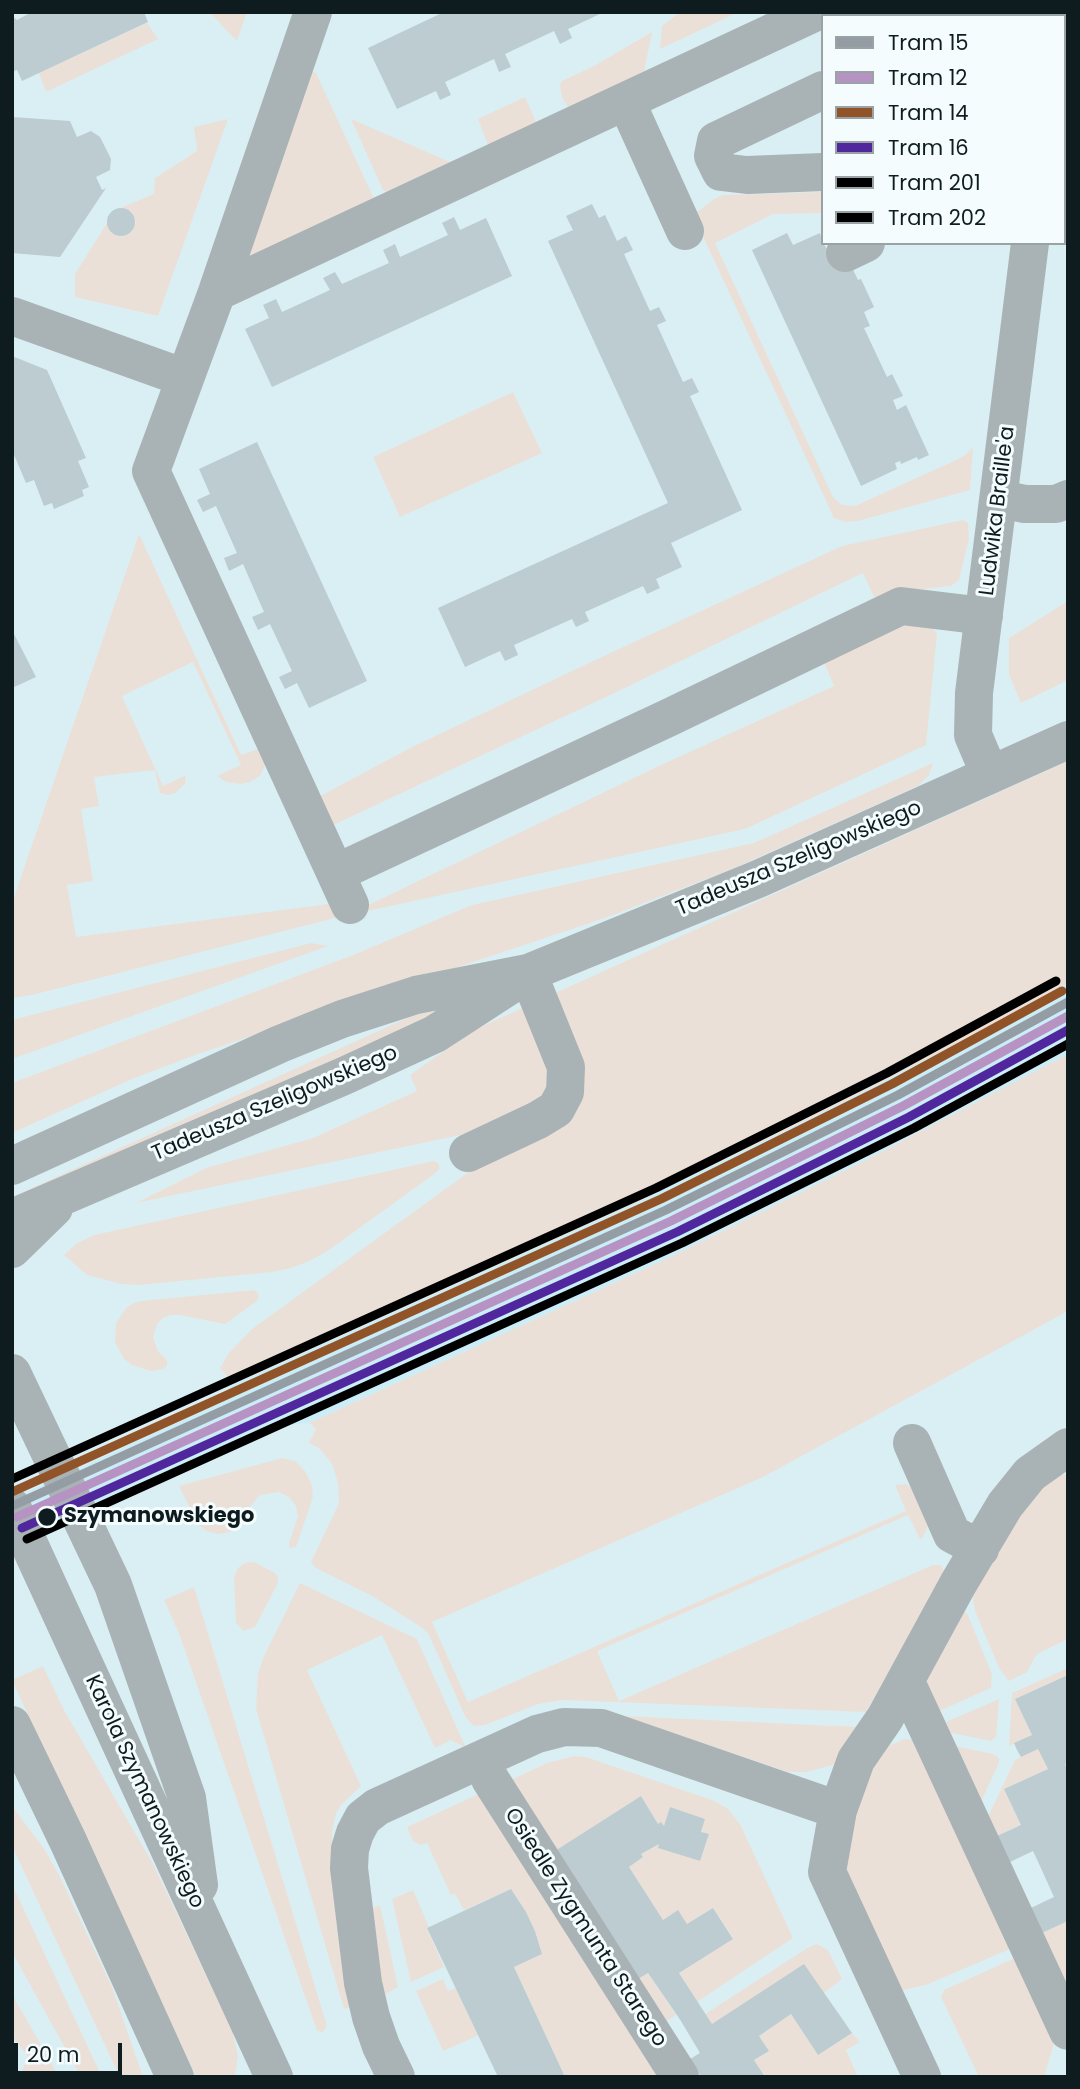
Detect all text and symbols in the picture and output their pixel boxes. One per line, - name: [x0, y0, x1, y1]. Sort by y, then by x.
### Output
- legend: [821, 14, 1066, 245]
- text: Tram 15: [888, 28, 969, 57]
- text: Tram 12: [888, 63, 967, 92]
- text: Tram 14: [888, 98, 969, 127]
- text: Tram 16: [888, 133, 969, 162]
- text: Tram 201: [888, 168, 981, 197]
- text: Tram 202: [888, 203, 986, 232]
- street label: Ludwika Braille'a: [975, 425, 1021, 597]
- street label: Tadeusza Szeligowskiego: [672, 796, 926, 922]
- street label: Tadeusza Szeligowskiego: [148, 1041, 402, 1167]
- place label: Szymanowskiego: [64, 1504, 254, 1530]
- marker: Szymanowskiego: [36, 1506, 58, 1528]
- street label: Karola Szymanowskiego: [79, 1671, 209, 1913]
- street label: Osiedle Zygmunta Starego: [498, 1804, 672, 2052]
- scale bar: [18, 2030, 126, 2074]
- text: 20 m: [27, 2040, 80, 2069]

